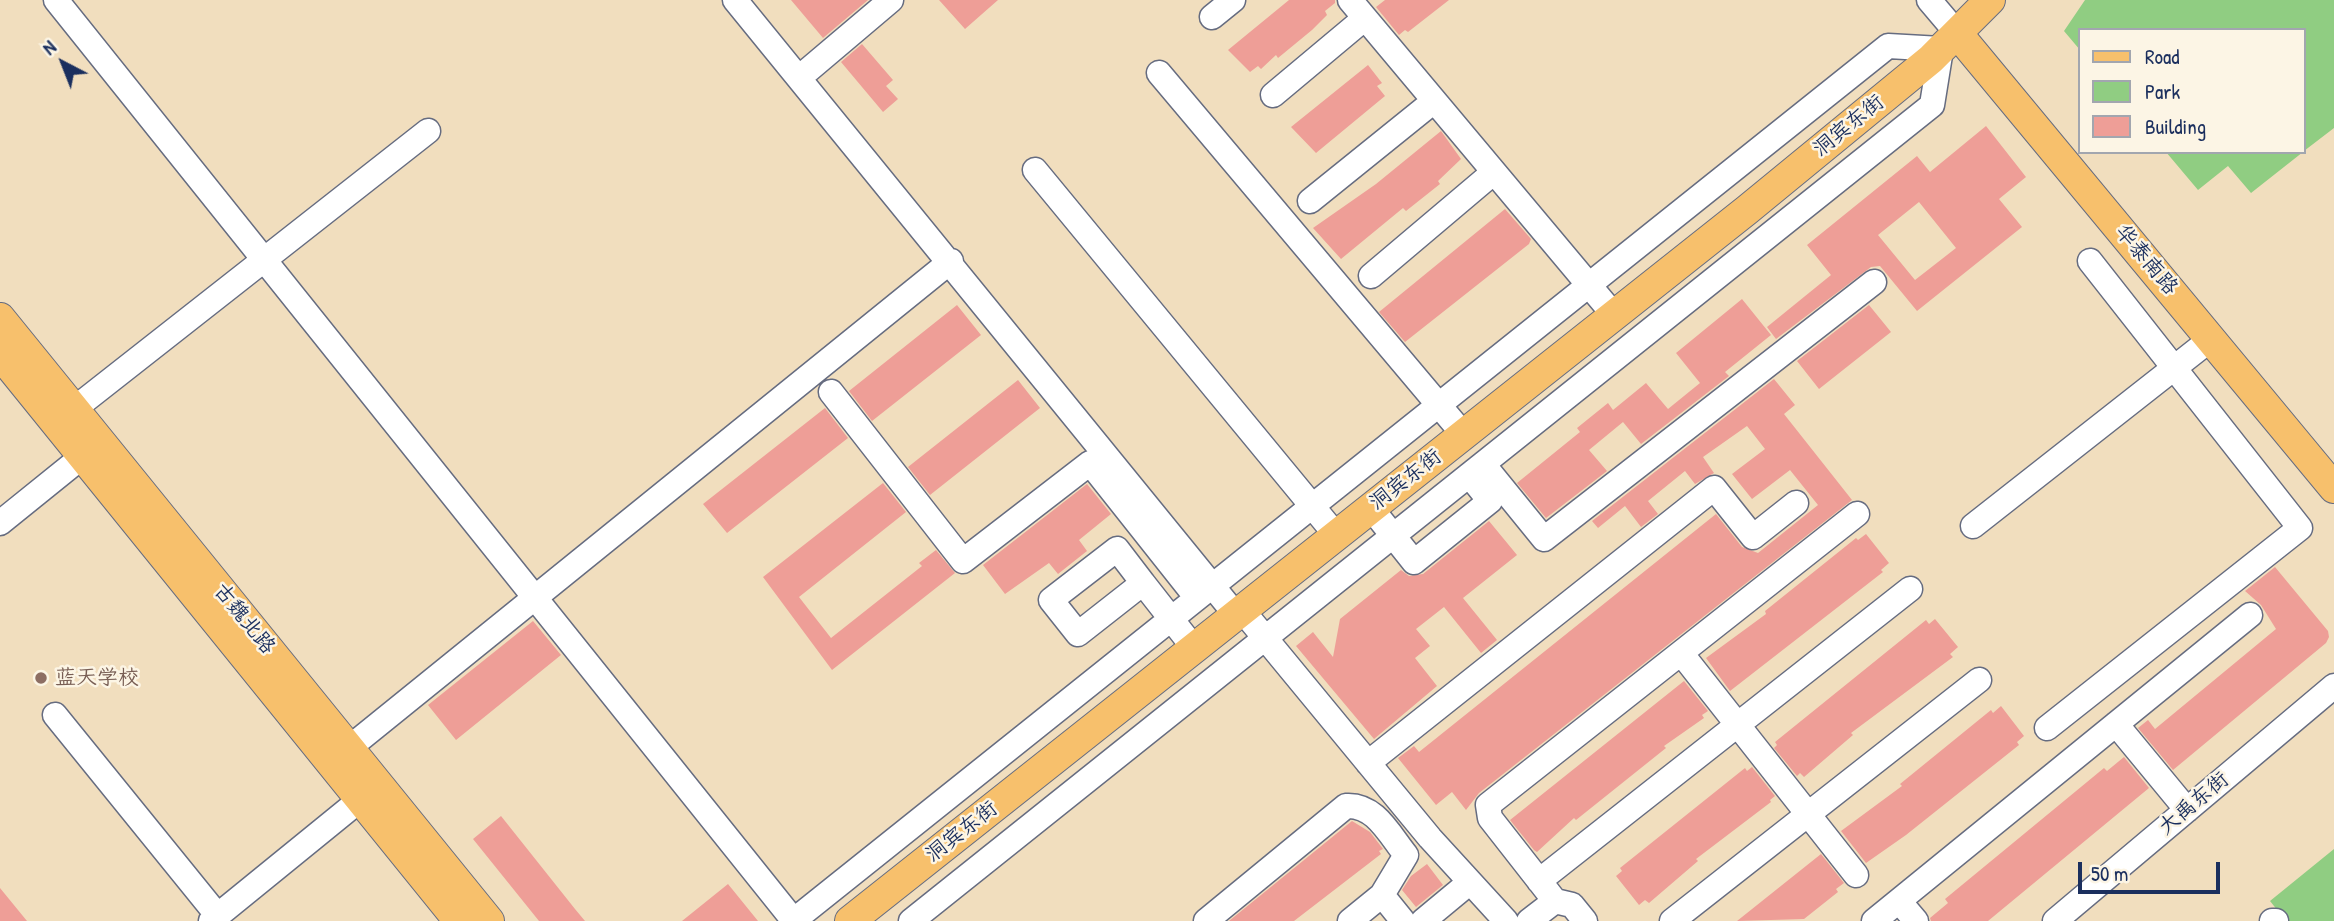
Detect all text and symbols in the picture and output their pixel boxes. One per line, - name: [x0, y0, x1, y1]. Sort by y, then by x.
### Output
- north arrow: [28, 28, 98, 98]
- legend: [2078, 28, 2306, 154]
- text: N: [36, 34, 61, 60]
- text: Road: [2145, 42, 2179, 71]
- text: Park: [2145, 77, 2180, 106]
- street label: 洞宾东街: [1808, 90, 1890, 162]
- text: Building: [2145, 112, 2206, 141]
- street label: 华泰南路: [2109, 220, 2183, 300]
- street label: 洞宾东街: [1365, 444, 1447, 516]
- street label: 古魏北路: [208, 578, 280, 660]
- place label: 蓝天学校: [55, 665, 139, 691]
- marker: 蓝天学校: [33, 670, 49, 686]
- street label: 大禹东街: [2154, 767, 2234, 841]
- street label: 洞宾东街: [921, 796, 1003, 868]
- scale bar: [2082, 848, 2224, 892]
- text: 50 m: [2091, 859, 2128, 888]

